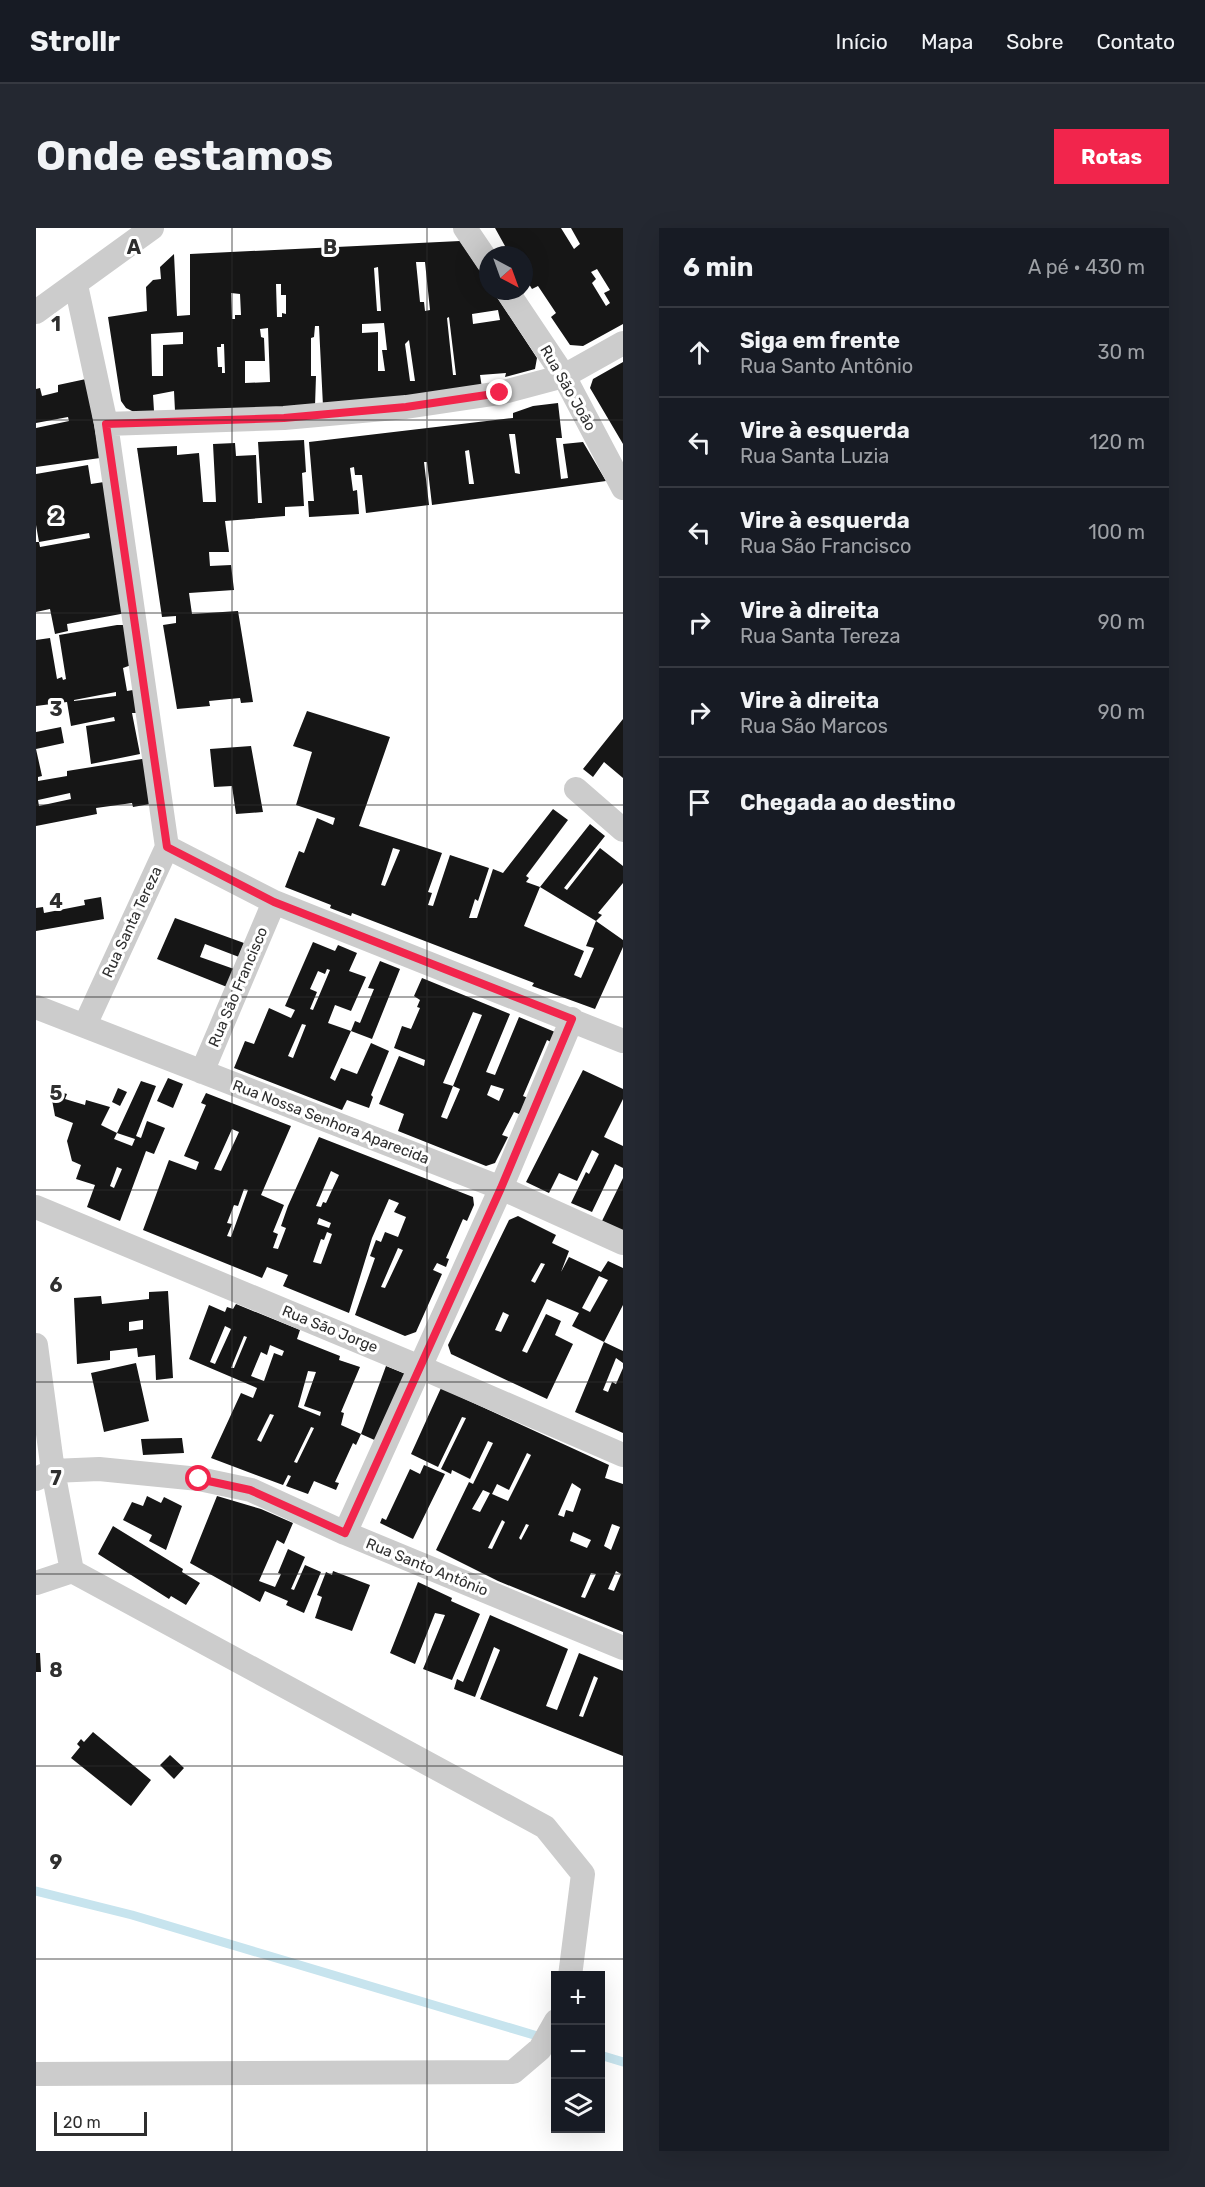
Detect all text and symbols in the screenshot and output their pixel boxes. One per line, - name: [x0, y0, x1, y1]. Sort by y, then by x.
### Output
- text: Strollr: [30, 25, 120, 58]
- text: Início: [836, 29, 888, 54]
- text: Mapa: [921, 29, 973, 54]
- text: Sobre: [1006, 29, 1063, 54]
- text: Contato: [1096, 29, 1175, 54]
- button: Rotas: [1054, 129, 1169, 184]
- text: Onde estamos: [36, 131, 333, 181]
- text: A: [127, 235, 142, 259]
- text: B: [323, 235, 337, 259]
- north arrow: [479, 246, 533, 300]
- text: 6 min: [683, 252, 753, 283]
- text: A pé · 430 m: [1028, 255, 1145, 279]
- text: 1: [51, 312, 61, 336]
- text: Siga em frente: [740, 327, 900, 354]
- icon: ahead: [683, 336, 716, 369]
- text: 30 m: [1098, 340, 1145, 364]
- street label: Rua São João: [536, 342, 600, 434]
- text: Rua Santo Antônio: [740, 354, 913, 378]
- route end: [486, 379, 512, 405]
- text: Vire à esquerda: [740, 417, 910, 444]
- icon: left: [683, 426, 716, 459]
- text: 120 m: [1089, 430, 1145, 454]
- text: Rua Santa Luzia: [740, 444, 889, 468]
- text: 2: [50, 504, 63, 528]
- text: Vire à esquerda: [740, 507, 910, 534]
- icon: left: [683, 516, 716, 549]
- text: 100 m: [1088, 520, 1145, 544]
- text: Rua São Francisco: [740, 534, 912, 558]
- text: Vire à direita: [740, 597, 879, 624]
- icon: right: [683, 606, 716, 639]
- text: 90 m: [1098, 610, 1145, 634]
- text: Rua Santa Tereza: [740, 624, 900, 648]
- text: Vire à direita: [740, 687, 879, 714]
- icon: right: [683, 696, 716, 729]
- text: 3: [49, 697, 63, 721]
- text: 90 m: [1098, 700, 1145, 724]
- text: Rua São Marcos: [740, 714, 888, 738]
- icon: arrive: [683, 786, 716, 819]
- text: Chegada ao destino: [740, 789, 956, 816]
- street label: Rua Santa Tereza: [98, 864, 166, 980]
- text: 4: [49, 889, 63, 913]
- street label: Rua São Francisco: [205, 924, 271, 1050]
- street label: Rua Nossa Senhora Aparecida: [230, 1076, 432, 1168]
- text: 5: [50, 1081, 63, 1105]
- text: 6: [49, 1273, 63, 1297]
- street label: Rua São Jorge: [279, 1302, 381, 1356]
- route start: [185, 1465, 211, 1491]
- text: 7: [50, 1466, 62, 1490]
- street label: Rua Santo Antônio: [363, 1534, 491, 1600]
- text: 8: [49, 1658, 63, 1682]
- text: 9: [50, 1850, 63, 1874]
- map controls: [551, 1971, 605, 2133]
- button: +: [551, 1971, 605, 2025]
- button: −: [551, 2025, 605, 2079]
- button: layers: [551, 2079, 605, 2133]
- scale bar: [54, 2109, 147, 2136]
- text: 20 m: [63, 2113, 101, 2132]

